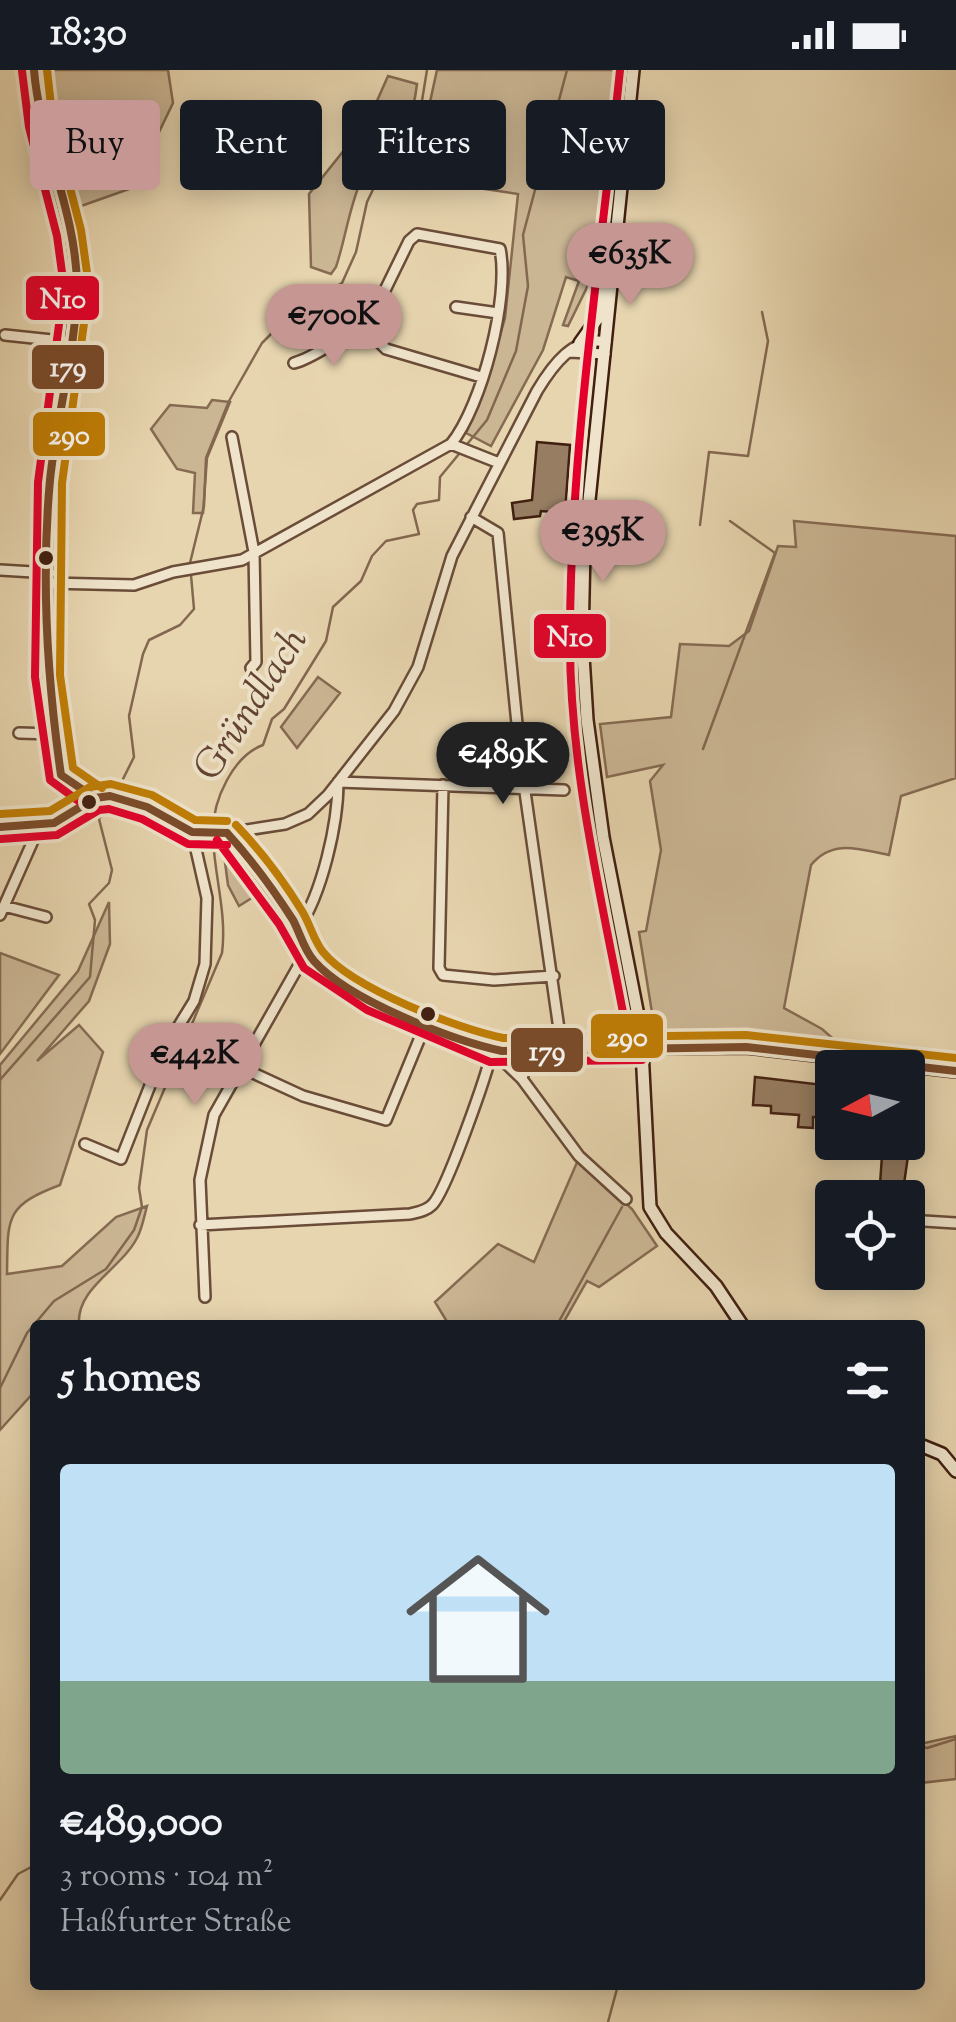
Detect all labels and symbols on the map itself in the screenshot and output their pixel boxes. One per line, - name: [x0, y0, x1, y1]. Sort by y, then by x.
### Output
- pin: €635K: [560, 223, 700, 308]
- line badge: N10: [24, 274, 101, 322]
- text: N10: [40, 281, 86, 321]
- pin: €700K: [264, 284, 404, 369]
- line badge: 179: [30, 343, 106, 391]
- text: 179: [50, 349, 86, 389]
- line badge: 290: [31, 410, 107, 458]
- text: 290: [48, 417, 90, 457]
- pin: €395K: [533, 500, 673, 585]
- unlabelled marker: [36, 548, 56, 568]
- line badge: N10: [532, 612, 608, 660]
- water label: Gründlach: [182, 617, 324, 793]
- text: N10: [547, 619, 593, 659]
- pin: €489K: [433, 722, 573, 807]
- unlabelled marker: [79, 792, 99, 812]
- unlabelled marker: [418, 1004, 438, 1024]
- line badge: 290: [589, 1012, 665, 1060]
- text: 290: [606, 1019, 648, 1059]
- pin: €442K: [125, 1023, 265, 1108]
- line badge: 179: [509, 1026, 585, 1074]
- text: 179: [529, 1033, 565, 1073]
- north arrow: [815, 1050, 925, 1160]

